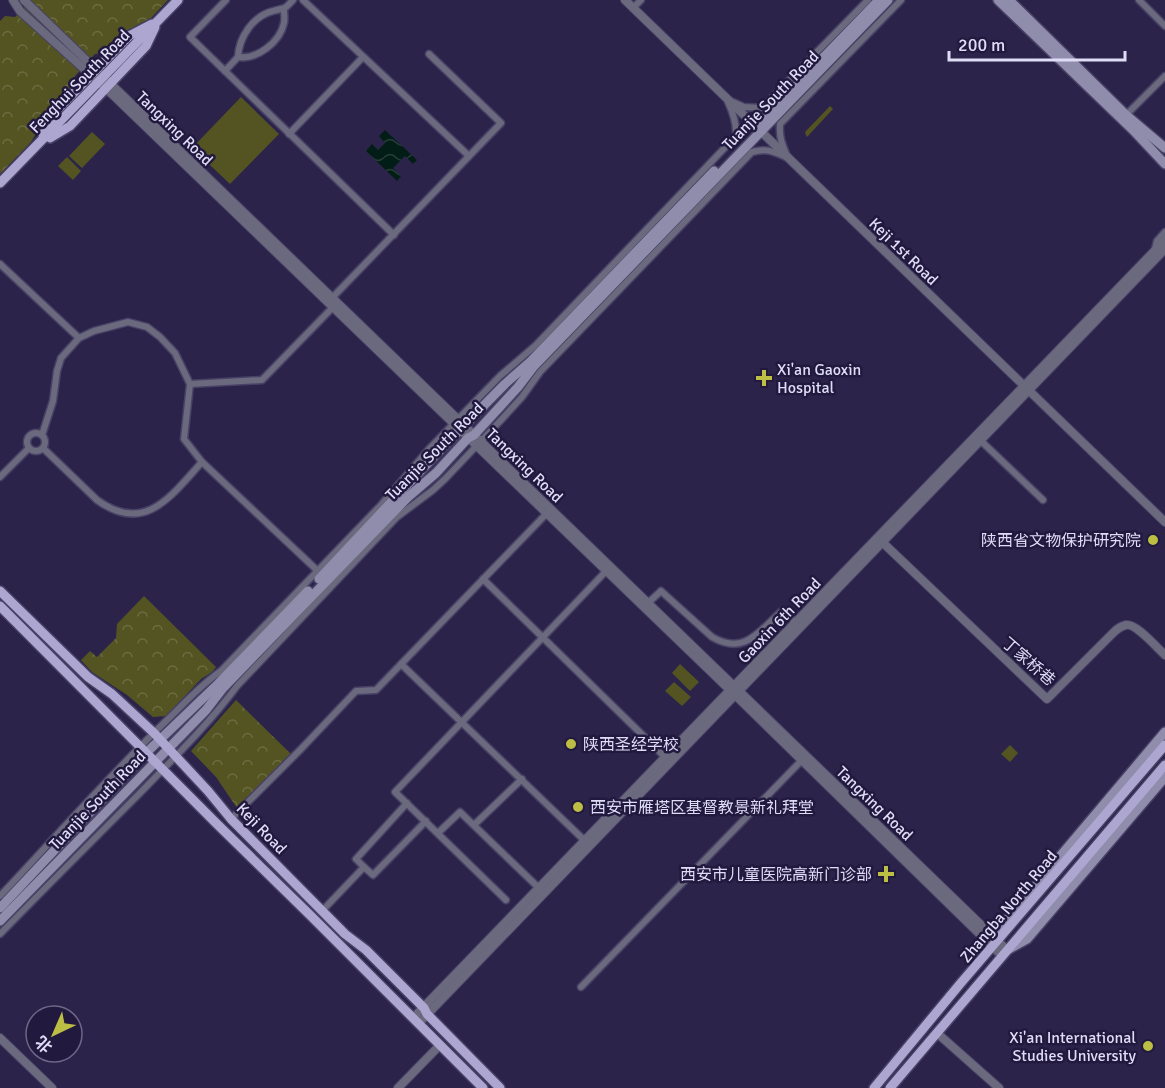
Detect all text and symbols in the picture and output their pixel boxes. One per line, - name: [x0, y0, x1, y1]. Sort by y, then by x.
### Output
- scale bar: [949, 24, 1124, 62]
- street label: Fenghui South Road: [25, 26, 134, 138]
- text: 200 m: [958, 34, 1005, 56]
- street label: Tuanjie South Road: [718, 47, 823, 155]
- street label: Tangxing Road: [132, 87, 217, 170]
- street label: Keji 1st Road: [864, 214, 942, 290]
- place label: Xi'an Gaoxin Hospital: [777, 360, 861, 398]
- marker: Xi'an Gaoxin Hospital: [755, 369, 773, 387]
- street label: Tuanjie South Road: [382, 399, 488, 505]
- street label: Tangxing Road: [482, 424, 567, 507]
- place label: 陕西省文物保护研究院: [981, 531, 1141, 551]
- marker: 陕西省文物保护研究院: [1146, 533, 1160, 547]
- street label: Gaoxin 6th Road: [734, 574, 825, 668]
- street label: 丁家桥巷: [998, 633, 1059, 690]
- place label: 陕西圣经学校: [583, 735, 679, 755]
- marker: 陕西圣经学校: [564, 737, 578, 751]
- street label: Tuanjie South Road: [45, 747, 150, 855]
- street label: Tangxing Road: [832, 762, 917, 845]
- place label: 西安市雁塔区基督教景新礼拜堂: [590, 798, 814, 818]
- street label: Keji Road: [232, 799, 291, 859]
- marker: 西安市雁塔区基督教景新礼拜堂: [571, 800, 585, 814]
- street label: Zhangba North Road: [956, 846, 1062, 967]
- place label: 西安市儿童医院高新门诊部: [680, 865, 872, 885]
- marker: 西安市儿童医院高新门诊部: [877, 865, 895, 883]
- north arrow: [24, 1004, 84, 1064]
- place label: Xi'an International Studies University: [1009, 1028, 1137, 1066]
- text: 北: [32, 1031, 57, 1057]
- marker: Xi'an International Studies University: [1141, 1039, 1155, 1053]

